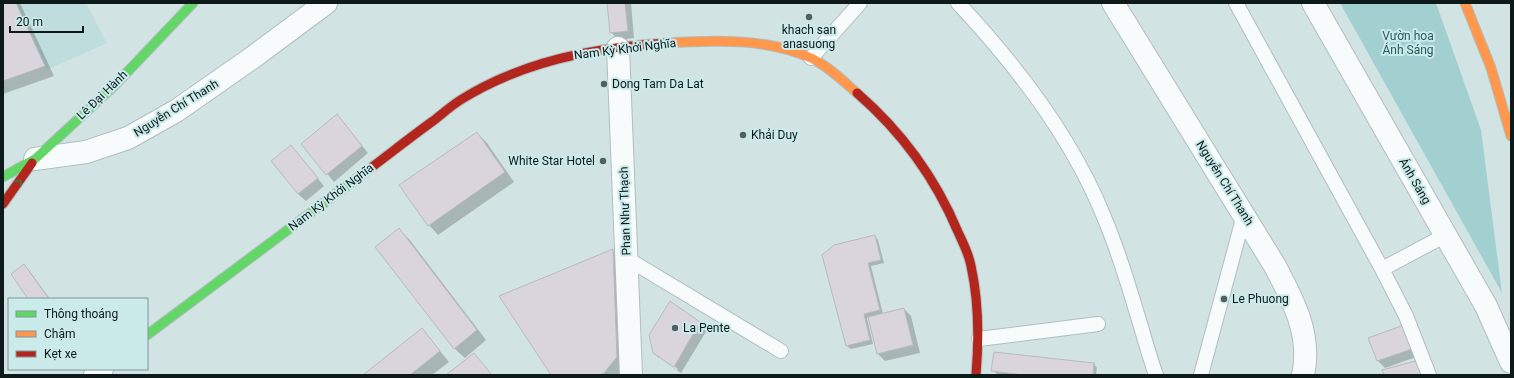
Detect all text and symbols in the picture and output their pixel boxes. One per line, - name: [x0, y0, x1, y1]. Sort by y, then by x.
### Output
- scale bar: [10, 8, 83, 34]
- marker: khach san anasuong: [804, 12, 814, 22]
- text: 20 m: [16, 15, 43, 29]
- place label: khach san anasuong: [782, 23, 836, 51]
- park label: Vườn hoa Ánh Sáng: [1382, 29, 1434, 57]
- street label: Nam Kỳ Khởi Nghĩa: [573, 36, 677, 62]
- street label: Lê Đại Hành: [74, 68, 130, 122]
- street label: Nguyễn Chí Thanh: [131, 76, 221, 140]
- place label: Dong Tam Da Lat: [612, 77, 704, 91]
- marker: Dong Tam Da Lat: [599, 79, 609, 89]
- place label: Khải Duy: [751, 128, 798, 142]
- marker: Khải Duy: [738, 130, 748, 140]
- street label: Nguyễn Chí Thanh: [1193, 138, 1257, 228]
- place label: White Star Hotel: [508, 154, 595, 168]
- street label: Ánh Sáng: [1396, 155, 1435, 207]
- marker: White Star Hotel: [598, 156, 608, 166]
- street label: Nam Kỳ Khởi Nghĩa: [286, 160, 376, 234]
- street label: Phan Như Thạch: [616, 166, 634, 256]
- one-way arrow: [14, 179, 22, 186]
- place label: Le Phuong: [1232, 292, 1289, 306]
- marker: Le Phuong: [1219, 294, 1229, 304]
- legend: [8, 298, 148, 370]
- text: Thông thoáng: [44, 307, 118, 321]
- place label: La Pente: [683, 321, 730, 335]
- marker: La Pente: [670, 323, 680, 333]
- text: Chậm: [44, 327, 75, 341]
- text: Kẹt xe: [44, 347, 77, 361]

